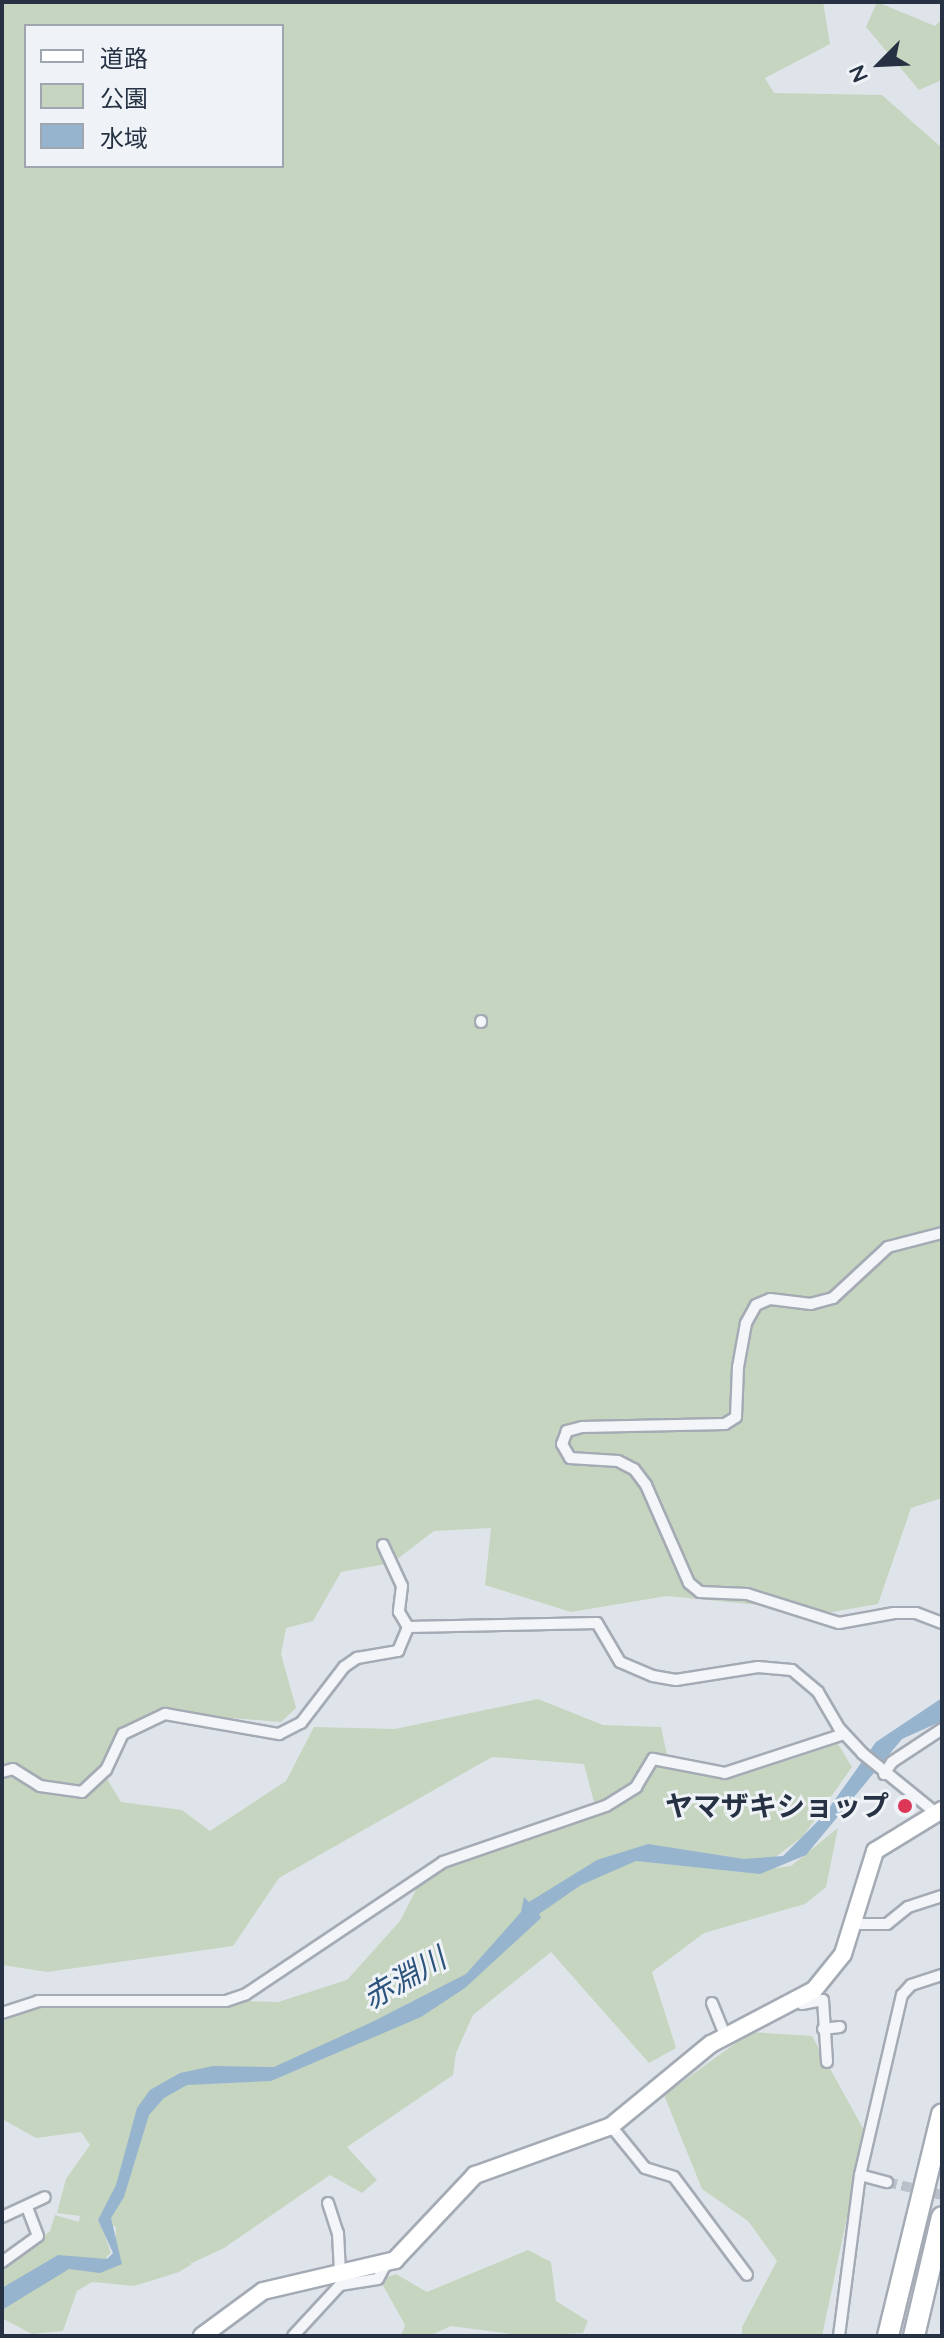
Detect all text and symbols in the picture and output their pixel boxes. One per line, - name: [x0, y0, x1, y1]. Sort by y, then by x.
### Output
- legend: [24, 24, 284, 168]
- north arrow: [840, 24, 920, 104]
- text: 道路: [100, 43, 148, 73]
- text: N: [842, 61, 874, 87]
- text: 公園: [100, 83, 148, 113]
- text: 水域: [100, 123, 148, 153]
- place label: ヤマザキショップ: [665, 1789, 889, 1823]
- marker: ヤマザキショップ: [896, 1797, 914, 1815]
- water label: 赤淵川: [356, 1940, 452, 2016]

